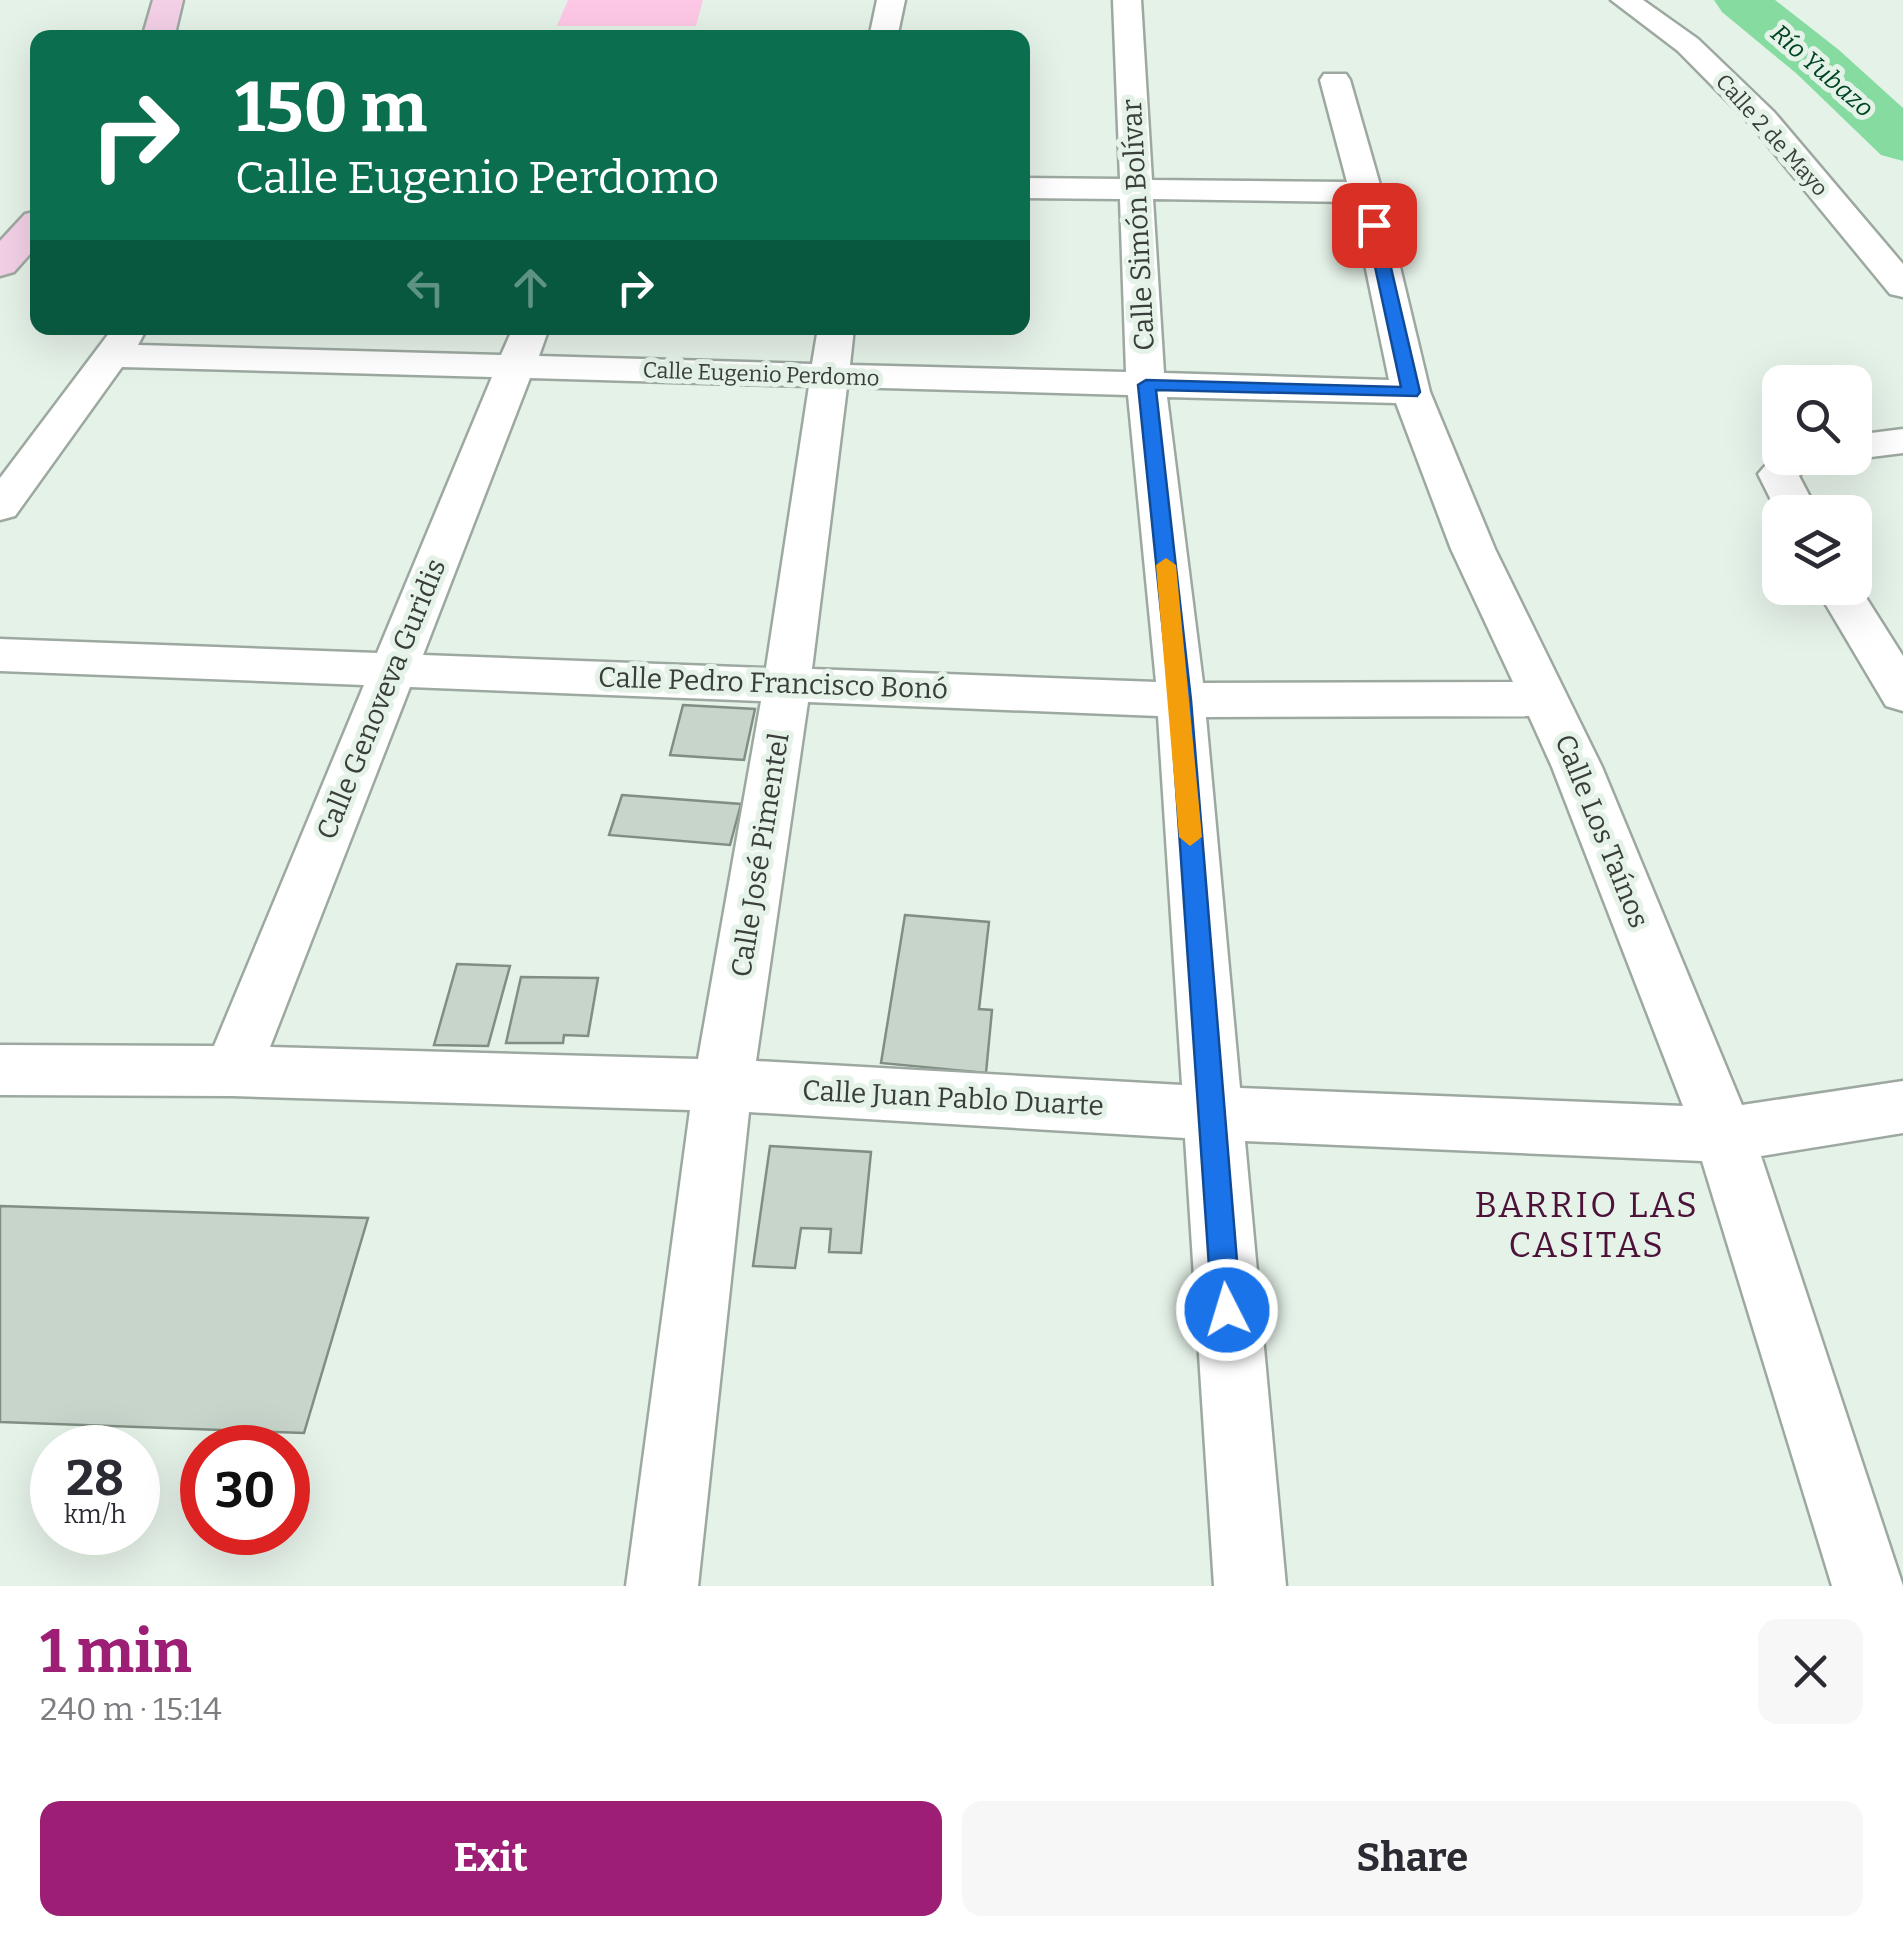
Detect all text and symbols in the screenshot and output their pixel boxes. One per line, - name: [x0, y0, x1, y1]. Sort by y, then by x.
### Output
- water label: Río Yubazo: [1765, 18, 1879, 124]
- text: 150 m: [235, 66, 427, 150]
- street label: Calle 2 de Mayo: [1710, 68, 1834, 202]
- icon: right: [70, 70, 200, 200]
- street label: Calle Simón Bolívar: [1115, 98, 1161, 352]
- text: Calle Eugenio Perdomo: [235, 151, 719, 205]
- pin: [1332, 183, 1417, 268]
- icon: arrive: [1347, 198, 1402, 253]
- icon: left: [398, 260, 453, 315]
- icon: ahead: [503, 260, 558, 315]
- icon: right: [608, 260, 663, 315]
- street label: Calle Eugenio Perdomo: [642, 356, 880, 392]
- map controls: [1762, 365, 1872, 605]
- button: search: [1762, 365, 1872, 475]
- button: layers: [1762, 495, 1872, 605]
- street label: Calle Genoveva Guridis: [310, 554, 452, 844]
- street label: Calle Pedro Francisco Bonó: [597, 660, 949, 706]
- street label: Calle Los Taínos: [1548, 729, 1656, 933]
- street label: Calle José Pimentel: [724, 731, 796, 979]
- street label: Calle Juan Pablo Duarte: [801, 1074, 1105, 1122]
- district label: BARRIO LAS CASITAS: [1475, 1184, 1699, 1266]
- position arrow: [1175, 1258, 1279, 1362]
- speed limit sign: 30: [180, 1425, 310, 1555]
- text: 28: [66, 1448, 124, 1508]
- text: km/h: [64, 1500, 126, 1530]
- text: 1 min: [40, 1616, 192, 1688]
- button: close: [1758, 1619, 1863, 1724]
- text: 240 m · 15:14: [40, 1690, 222, 1728]
- button: Exit: [40, 1801, 942, 1916]
- button: Share: [962, 1801, 1863, 1916]

